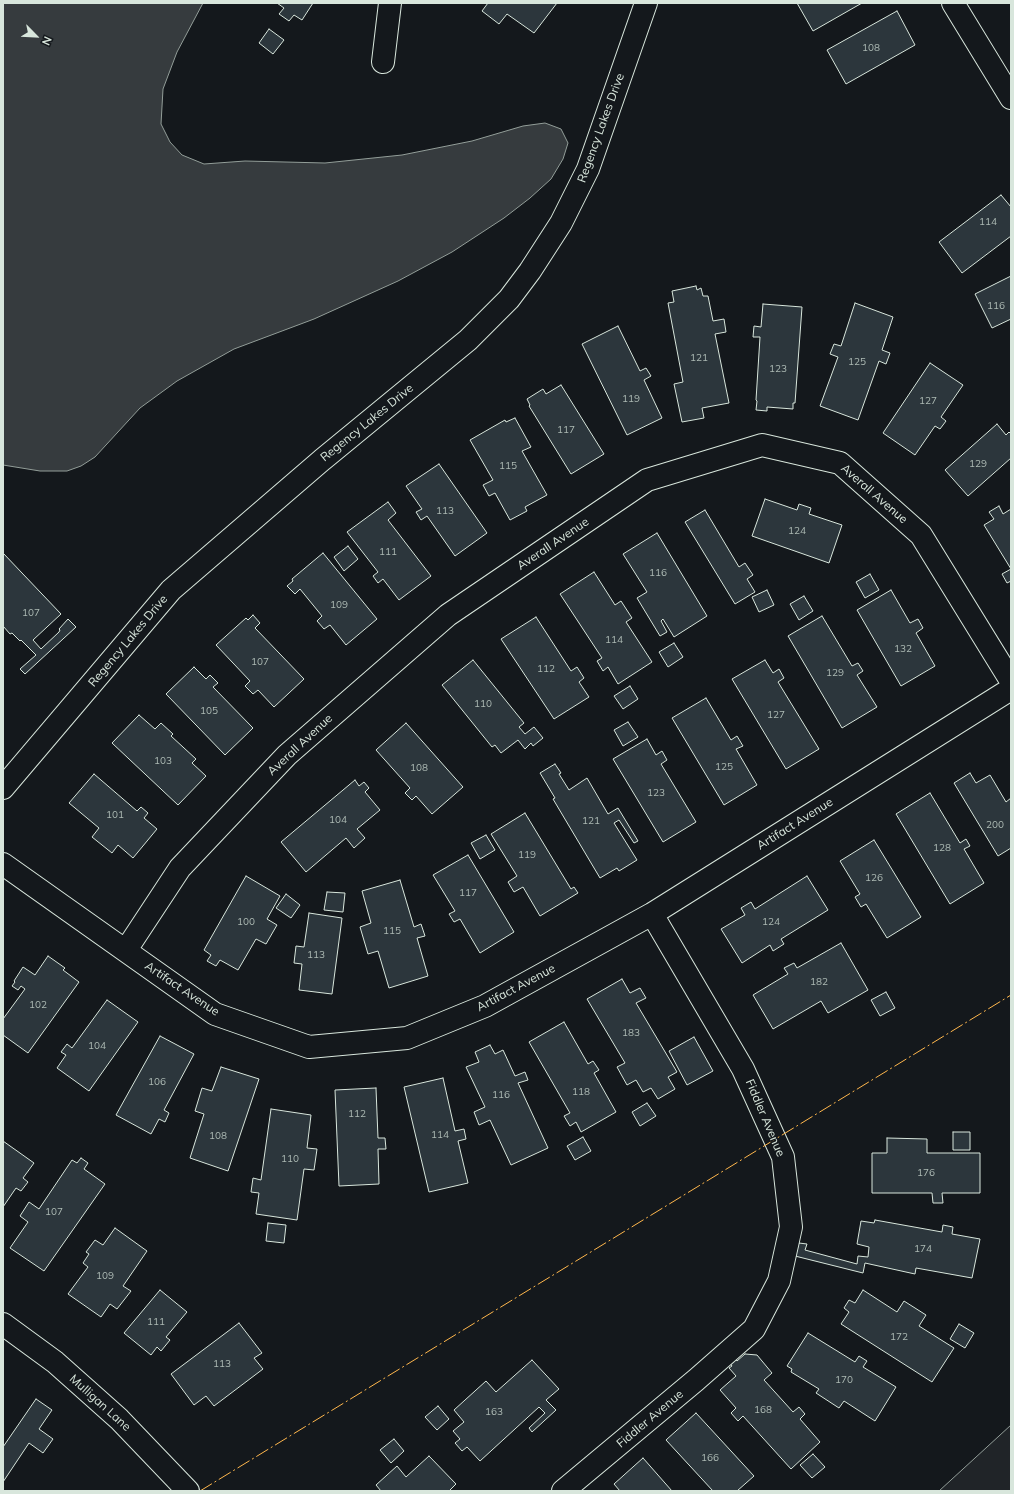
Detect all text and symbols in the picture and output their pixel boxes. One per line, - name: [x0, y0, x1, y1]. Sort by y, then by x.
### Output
- north arrow: [16, 16, 56, 56]
- text: N: [39, 34, 55, 48]
- house number: 108: [862, 42, 880, 54]
- street label: Regency Lakes Drive: [575, 71, 627, 185]
- house number: 114: [979, 216, 997, 228]
- house number: 116: [987, 300, 1005, 312]
- house number: 121: [690, 352, 708, 364]
- house number: 125: [848, 356, 866, 368]
- house number: 123: [769, 363, 787, 375]
- street label: Regency Lakes Drive: [318, 381, 416, 465]
- house number: 119: [622, 393, 640, 405]
- house number: 127: [919, 395, 937, 407]
- house number: 117: [557, 424, 575, 436]
- house number: 129: [969, 458, 987, 470]
- house number: 115: [499, 460, 517, 472]
- street label: Averall Avenue: [838, 461, 910, 527]
- house number: 113: [436, 505, 454, 517]
- street label: Averall Avenue: [514, 515, 592, 573]
- house number: 124: [788, 525, 806, 537]
- house number: 111: [379, 546, 397, 558]
- house number: 116: [649, 567, 667, 579]
- street label: Regency Lakes Drive: [85, 592, 171, 690]
- house number: 109: [330, 599, 348, 611]
- house number: 107: [22, 607, 40, 619]
- house number: 114: [605, 634, 623, 646]
- house number: 132: [894, 643, 912, 655]
- house number: 107: [251, 656, 269, 668]
- house number: 112: [537, 663, 555, 675]
- house number: 129: [826, 667, 844, 679]
- house number: 110: [474, 698, 492, 710]
- house number: 105: [200, 705, 218, 717]
- house number: 127: [767, 709, 785, 721]
- street label: Averall Avenue: [265, 711, 335, 779]
- house number: 103: [154, 755, 172, 767]
- house number: 125: [715, 761, 733, 773]
- house number: 108: [410, 762, 428, 774]
- house number: 123: [647, 787, 665, 799]
- street label: Artifact Avenue: [754, 795, 836, 853]
- house number: 101: [106, 809, 124, 821]
- house number: 104: [329, 814, 347, 826]
- house number: 121: [582, 815, 600, 827]
- house number: 200: [986, 819, 1004, 831]
- house number: 128: [933, 842, 951, 854]
- house number: 119: [518, 849, 536, 861]
- house number: 126: [865, 872, 883, 884]
- house number: 117: [459, 887, 477, 899]
- house number: 100: [237, 916, 255, 928]
- house number: 124: [762, 916, 780, 928]
- house number: 115: [383, 925, 401, 937]
- house number: 113: [307, 949, 325, 961]
- street label: Artifact Avenue: [142, 959, 222, 1019]
- street label: Artifact Avenue: [474, 961, 558, 1015]
- house number: 182: [810, 976, 828, 988]
- house number: 102: [29, 999, 47, 1011]
- house number: 183: [622, 1027, 640, 1039]
- house number: 104: [88, 1040, 106, 1052]
- house number: 106: [148, 1076, 166, 1088]
- street label: Fiddler Avenue: [742, 1077, 788, 1159]
- house number: 118: [572, 1086, 590, 1098]
- house number: 116: [492, 1089, 510, 1101]
- house number: 112: [348, 1108, 366, 1120]
- house number: 114: [431, 1129, 449, 1141]
- house number: 108: [209, 1130, 227, 1142]
- house number: 110: [281, 1153, 299, 1165]
- house number: 176: [917, 1167, 935, 1179]
- house number: 107: [45, 1206, 63, 1218]
- house number: 174: [914, 1243, 932, 1255]
- house number: 109: [96, 1270, 114, 1282]
- house number: 111: [147, 1316, 165, 1328]
- house number: 172: [890, 1331, 908, 1343]
- house number: 113: [213, 1358, 231, 1370]
- street label: Mulligan Lane: [66, 1372, 134, 1434]
- house number: 170: [835, 1374, 853, 1386]
- street label: Fiddler Avenue: [614, 1387, 686, 1451]
- house number: 168: [754, 1404, 772, 1416]
- house number: 163: [485, 1406, 503, 1418]
- house number: 166: [701, 1452, 719, 1464]

